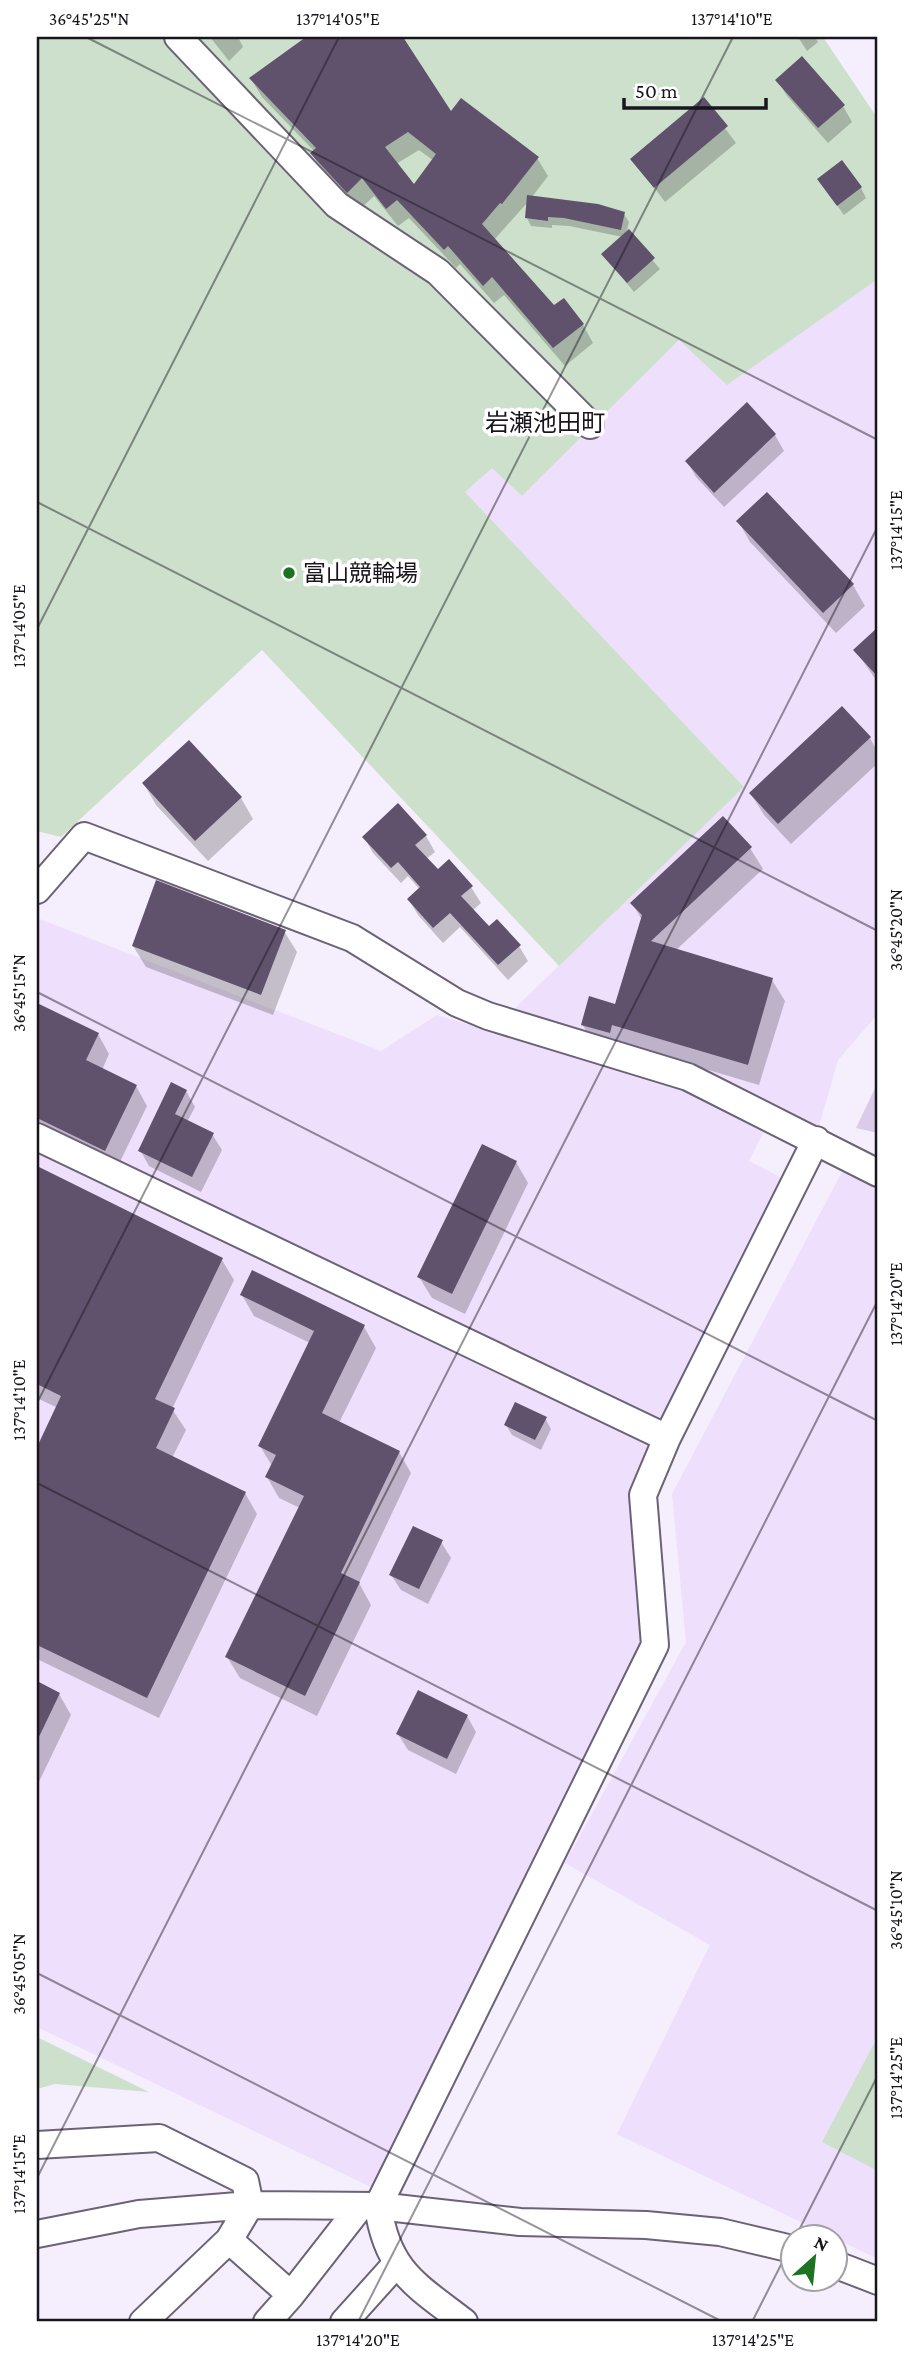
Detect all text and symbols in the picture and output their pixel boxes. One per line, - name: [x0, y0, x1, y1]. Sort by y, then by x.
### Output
- text: 36°45'25"N: [49, 9, 129, 29]
- text: 137°14'05"E: [296, 9, 380, 29]
- text: 137°14'10"E: [691, 9, 773, 29]
- scale bar: [624, 66, 766, 110]
- text: 50 m: [635, 79, 678, 103]
- district label: 岩瀬池田町: [485, 409, 605, 436]
- text: 137°14'15"E: [886, 490, 906, 570]
- place label: 富山競輪場: [303, 560, 418, 586]
- marker: 富山競輪場: [281, 565, 297, 581]
- text: 137°14'05"E: [9, 584, 29, 668]
- text: 36°45'20"N: [886, 889, 906, 971]
- text: 36°45'15"N: [9, 954, 29, 1032]
- text: 137°14'20"E: [886, 1262, 906, 1346]
- text: 137°14'10"E: [9, 1359, 29, 1441]
- text: 36°45'10"N: [886, 1870, 906, 1950]
- text: 36°45'05"N: [9, 1933, 29, 2015]
- text: 137°14'25"E: [886, 2037, 906, 2119]
- text: 137°14'15"E: [9, 2134, 29, 2214]
- north arrow: [778, 2222, 848, 2292]
- text: N: [811, 2231, 832, 2256]
- text: 137°14'20"E: [316, 2330, 400, 2350]
- text: 137°14'25"E: [712, 2330, 794, 2350]

